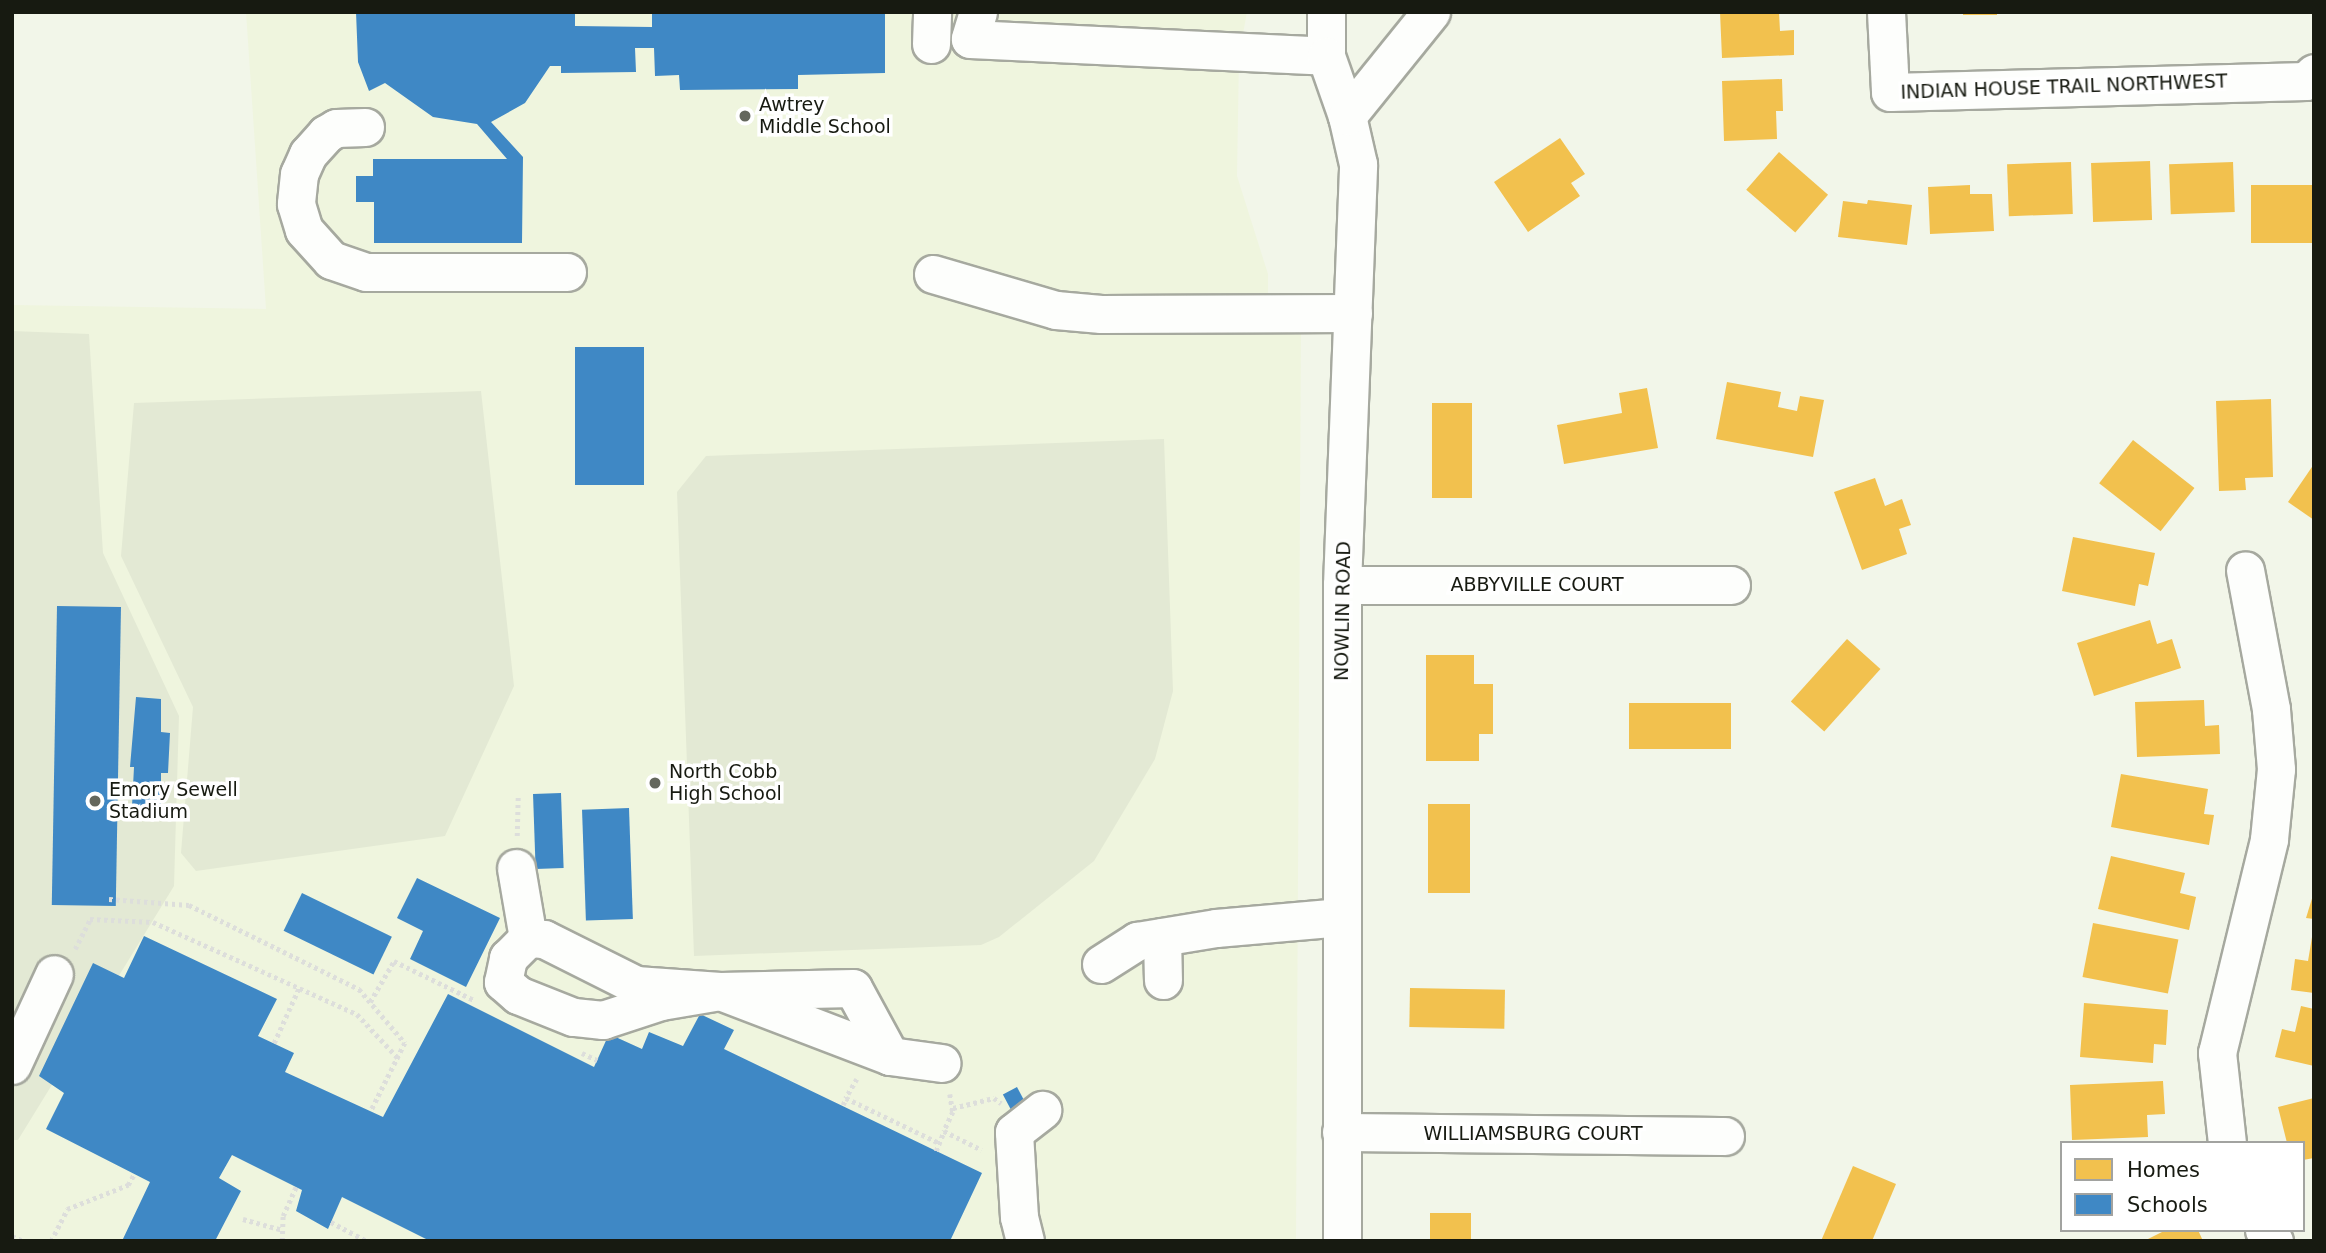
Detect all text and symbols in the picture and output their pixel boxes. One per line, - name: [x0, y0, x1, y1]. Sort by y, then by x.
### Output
- street label: INDIAN HOUSE TRAIL NORTHWEST: [1900, 70, 2228, 104]
- place label: Awtrey Middle School: [759, 94, 891, 138]
- marker: Awtrey Middle School: [737, 108, 753, 124]
- street label: NOWLIN ROAD: [1330, 541, 1356, 681]
- street label: ABBYVILLE COURT: [1450, 574, 1624, 596]
- place label: North Cobb High School: [669, 761, 782, 805]
- marker: North Cobb High School: [647, 775, 663, 791]
- place label: Emory Sewell Stadium: [109, 779, 238, 823]
- marker: Emory Sewell Stadium: [87, 793, 103, 809]
- street label: WILLIAMSBURG COURT: [1423, 1123, 1643, 1145]
- legend: [2060, 1141, 2305, 1232]
- text: Homes: [2127, 1158, 2200, 1182]
- text: Schools: [2127, 1193, 2208, 1217]

